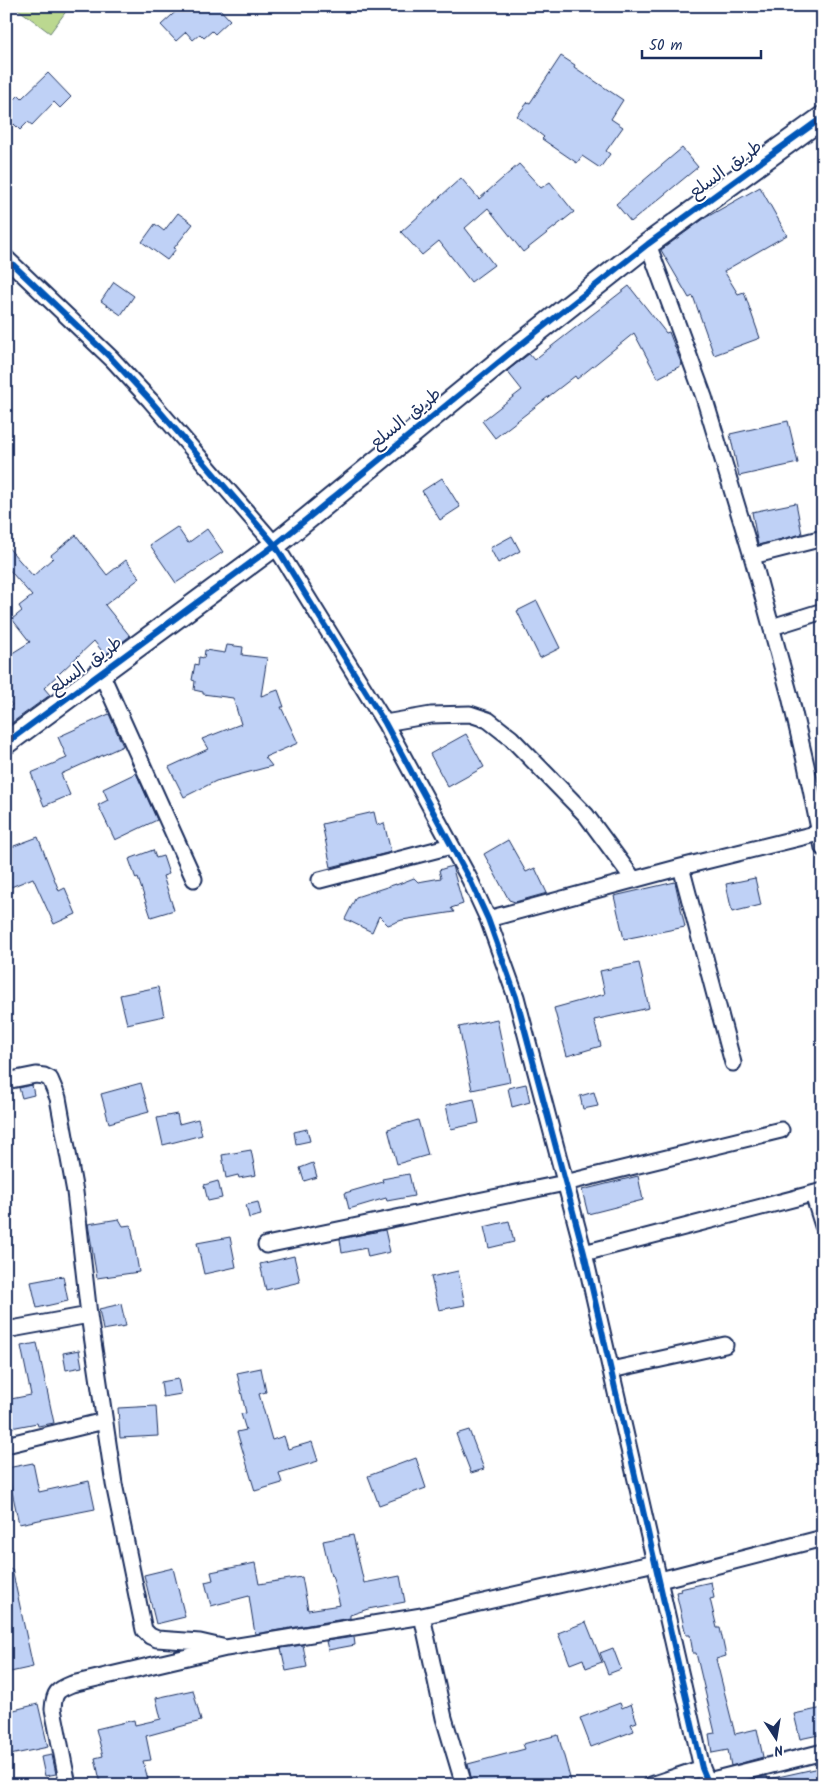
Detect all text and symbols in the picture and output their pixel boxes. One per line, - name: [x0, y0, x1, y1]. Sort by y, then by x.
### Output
- scale bar: [642, 28, 760, 60]
- text: 50 m: [649, 34, 683, 58]
- street label: طريق السلع: [683, 133, 769, 207]
- street label: طريق السلع: [364, 381, 448, 457]
- street label: طريق السلع: [43, 629, 129, 703]
- north arrow: [752, 1714, 802, 1764]
- text: N: [772, 1738, 785, 1761]

